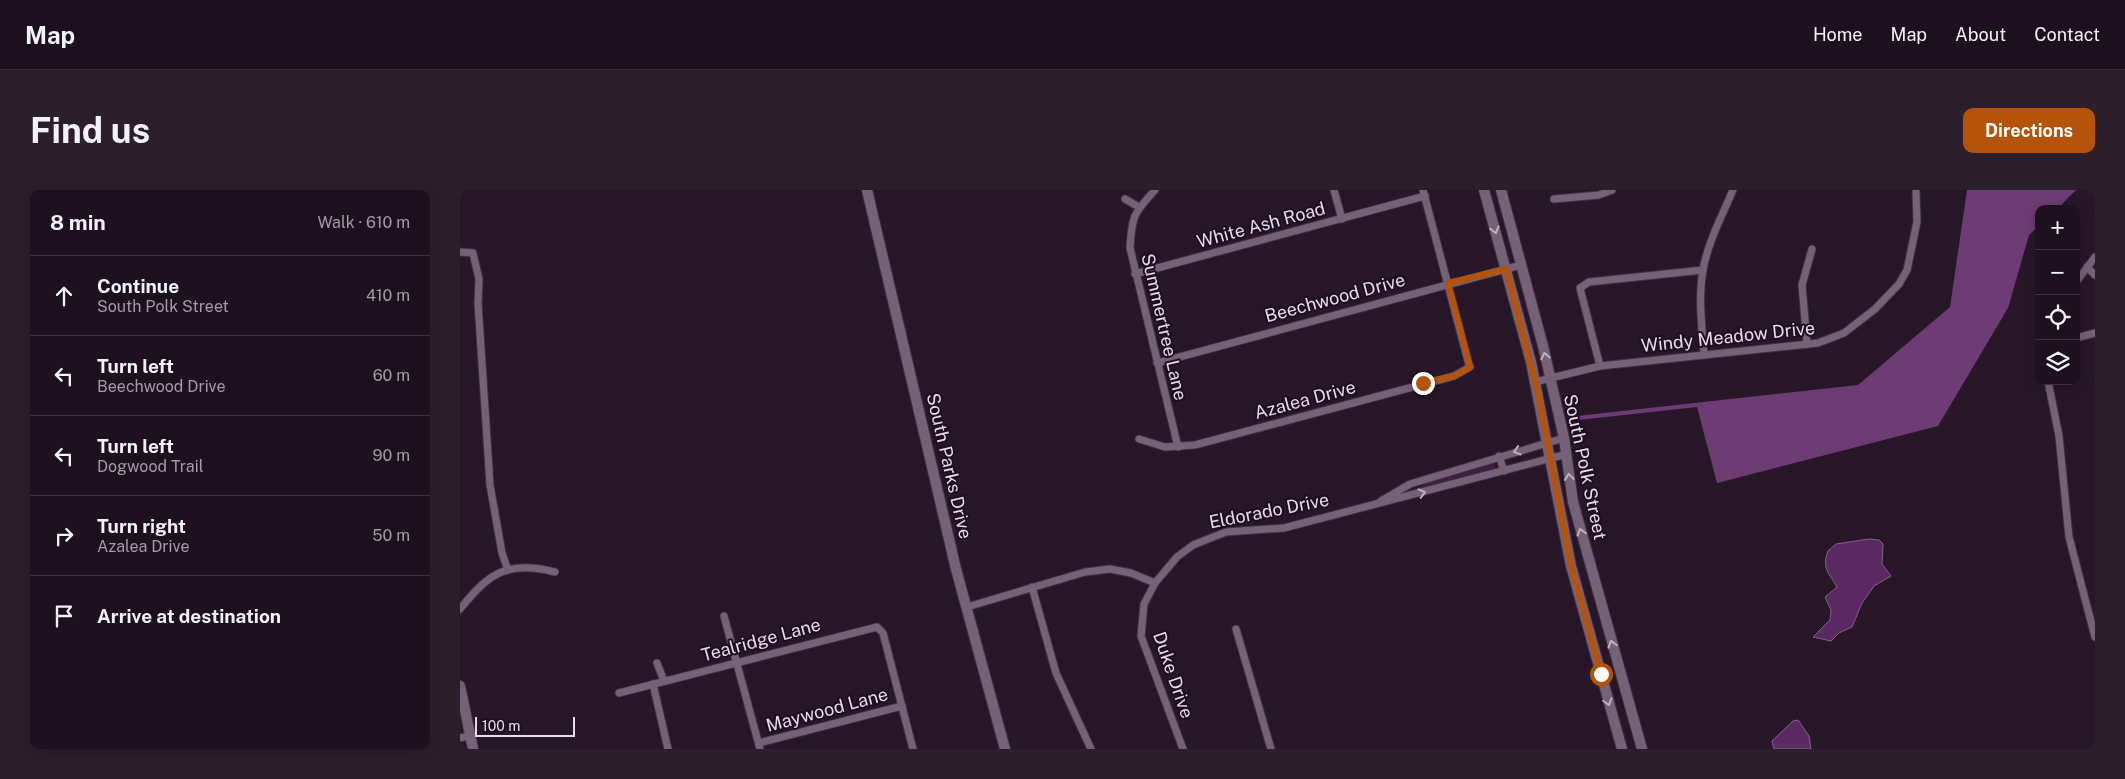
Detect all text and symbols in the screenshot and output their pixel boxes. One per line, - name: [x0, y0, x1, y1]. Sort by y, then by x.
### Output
- text: Map: [25, 21, 75, 49]
- text: Home: [1813, 24, 1863, 45]
- text: Map: [1891, 24, 1927, 45]
- text: About: [1955, 24, 2006, 45]
- text: Contact: [2034, 24, 2100, 45]
- button: Directions: [1963, 108, 2095, 153]
- text: Find us: [30, 110, 150, 151]
- street label: White Ash Road: [1194, 197, 1327, 252]
- map controls: [2035, 205, 2080, 385]
- button: +: [2035, 205, 2080, 250]
- text: 8 min: [50, 210, 106, 235]
- text: Walk · 610 m: [318, 213, 410, 232]
- one-way arrow: [1489, 225, 1499, 233]
- button: −: [2035, 250, 2080, 295]
- street label: Summertree Lane: [1137, 251, 1192, 402]
- street label: Beechwood Drive: [1262, 269, 1407, 326]
- text: Continue: [97, 275, 179, 297]
- icon: ahead: [50, 282, 78, 310]
- text: 410 m: [366, 286, 410, 305]
- button: locate: [2035, 295, 2080, 340]
- text: South Polk Street: [97, 297, 229, 316]
- street label: Windy Meadow Drive: [1640, 317, 1816, 356]
- button: layers: [2035, 340, 2080, 385]
- one-way arrow: [1540, 352, 1551, 361]
- text: Turn left: [97, 355, 174, 377]
- icon: left: [50, 362, 78, 390]
- text: 60 m: [373, 366, 410, 385]
- route end: [1412, 372, 1435, 395]
- street label: Azalea Drive: [1252, 376, 1358, 423]
- text: Beechwood Drive: [97, 377, 226, 396]
- street label: South Parks Drive: [922, 391, 976, 541]
- street label: South Polk Street: [1560, 392, 1611, 542]
- text: Turn left: [97, 435, 174, 457]
- icon: left: [50, 442, 78, 470]
- one-way arrow: [1514, 445, 1522, 455]
- text: 90 m: [373, 446, 410, 465]
- text: Dogwood Trail: [97, 457, 204, 476]
- one-way arrow: [1565, 472, 1575, 481]
- one-way arrow: [1418, 488, 1426, 499]
- street label: Eldorado Drive: [1207, 489, 1331, 532]
- text: Turn right: [97, 515, 186, 537]
- icon: right: [50, 522, 78, 550]
- text: 50 m: [372, 526, 410, 545]
- one-way arrow: [1576, 528, 1587, 537]
- text: Azalea Drive: [97, 537, 189, 556]
- icon: arrive: [50, 602, 78, 630]
- text: Arrive at destination: [97, 605, 281, 627]
- street label: Tealridge Lane: [699, 613, 823, 666]
- street label: Duke Drive: [1149, 629, 1198, 721]
- one-way arrow: [1608, 640, 1618, 649]
- route start: [1590, 663, 1613, 686]
- street label: Maywood Lane: [764, 683, 890, 736]
- one-way arrow: [1603, 698, 1613, 706]
- scale bar: [475, 714, 575, 737]
- text: 100 m: [482, 718, 520, 734]

